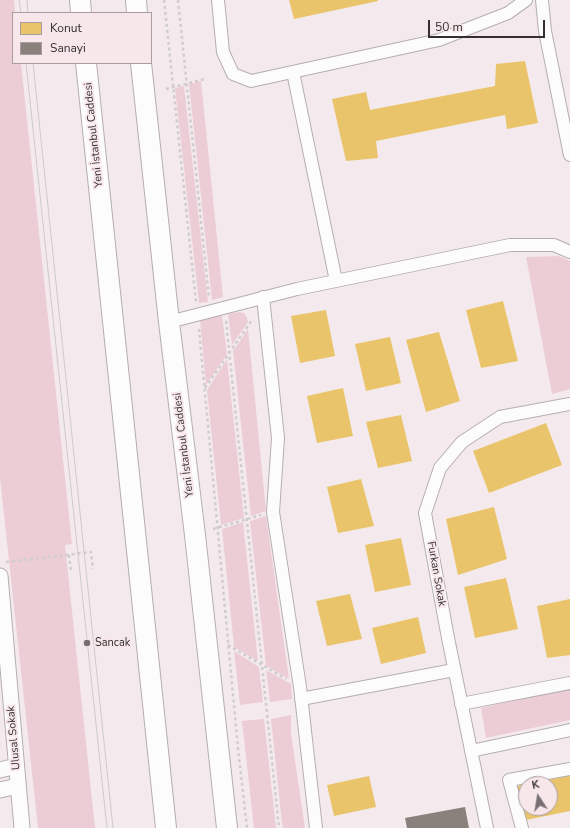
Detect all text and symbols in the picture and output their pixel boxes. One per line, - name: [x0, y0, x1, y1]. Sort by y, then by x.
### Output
- legend: [12, 12, 152, 64]
- scale bar: [430, 12, 547, 38]
- text: 50 m: [435, 19, 463, 35]
- text: Konut: [50, 20, 82, 36]
- text: Sanayi: [50, 40, 86, 56]
- street label: Yeni İstanbul Caddesi: [82, 82, 106, 188]
- street label: Yeni İstanbul Caddesi: [171, 392, 197, 498]
- street label: Furkan Sokak: [424, 540, 448, 608]
- place label: Sancak: [95, 636, 130, 650]
- marker: Sancak: [82, 638, 92, 648]
- street label: Ulusal Sokak: [5, 705, 23, 771]
- north arrow: [518, 776, 558, 816]
- text: K: [530, 777, 541, 793]

